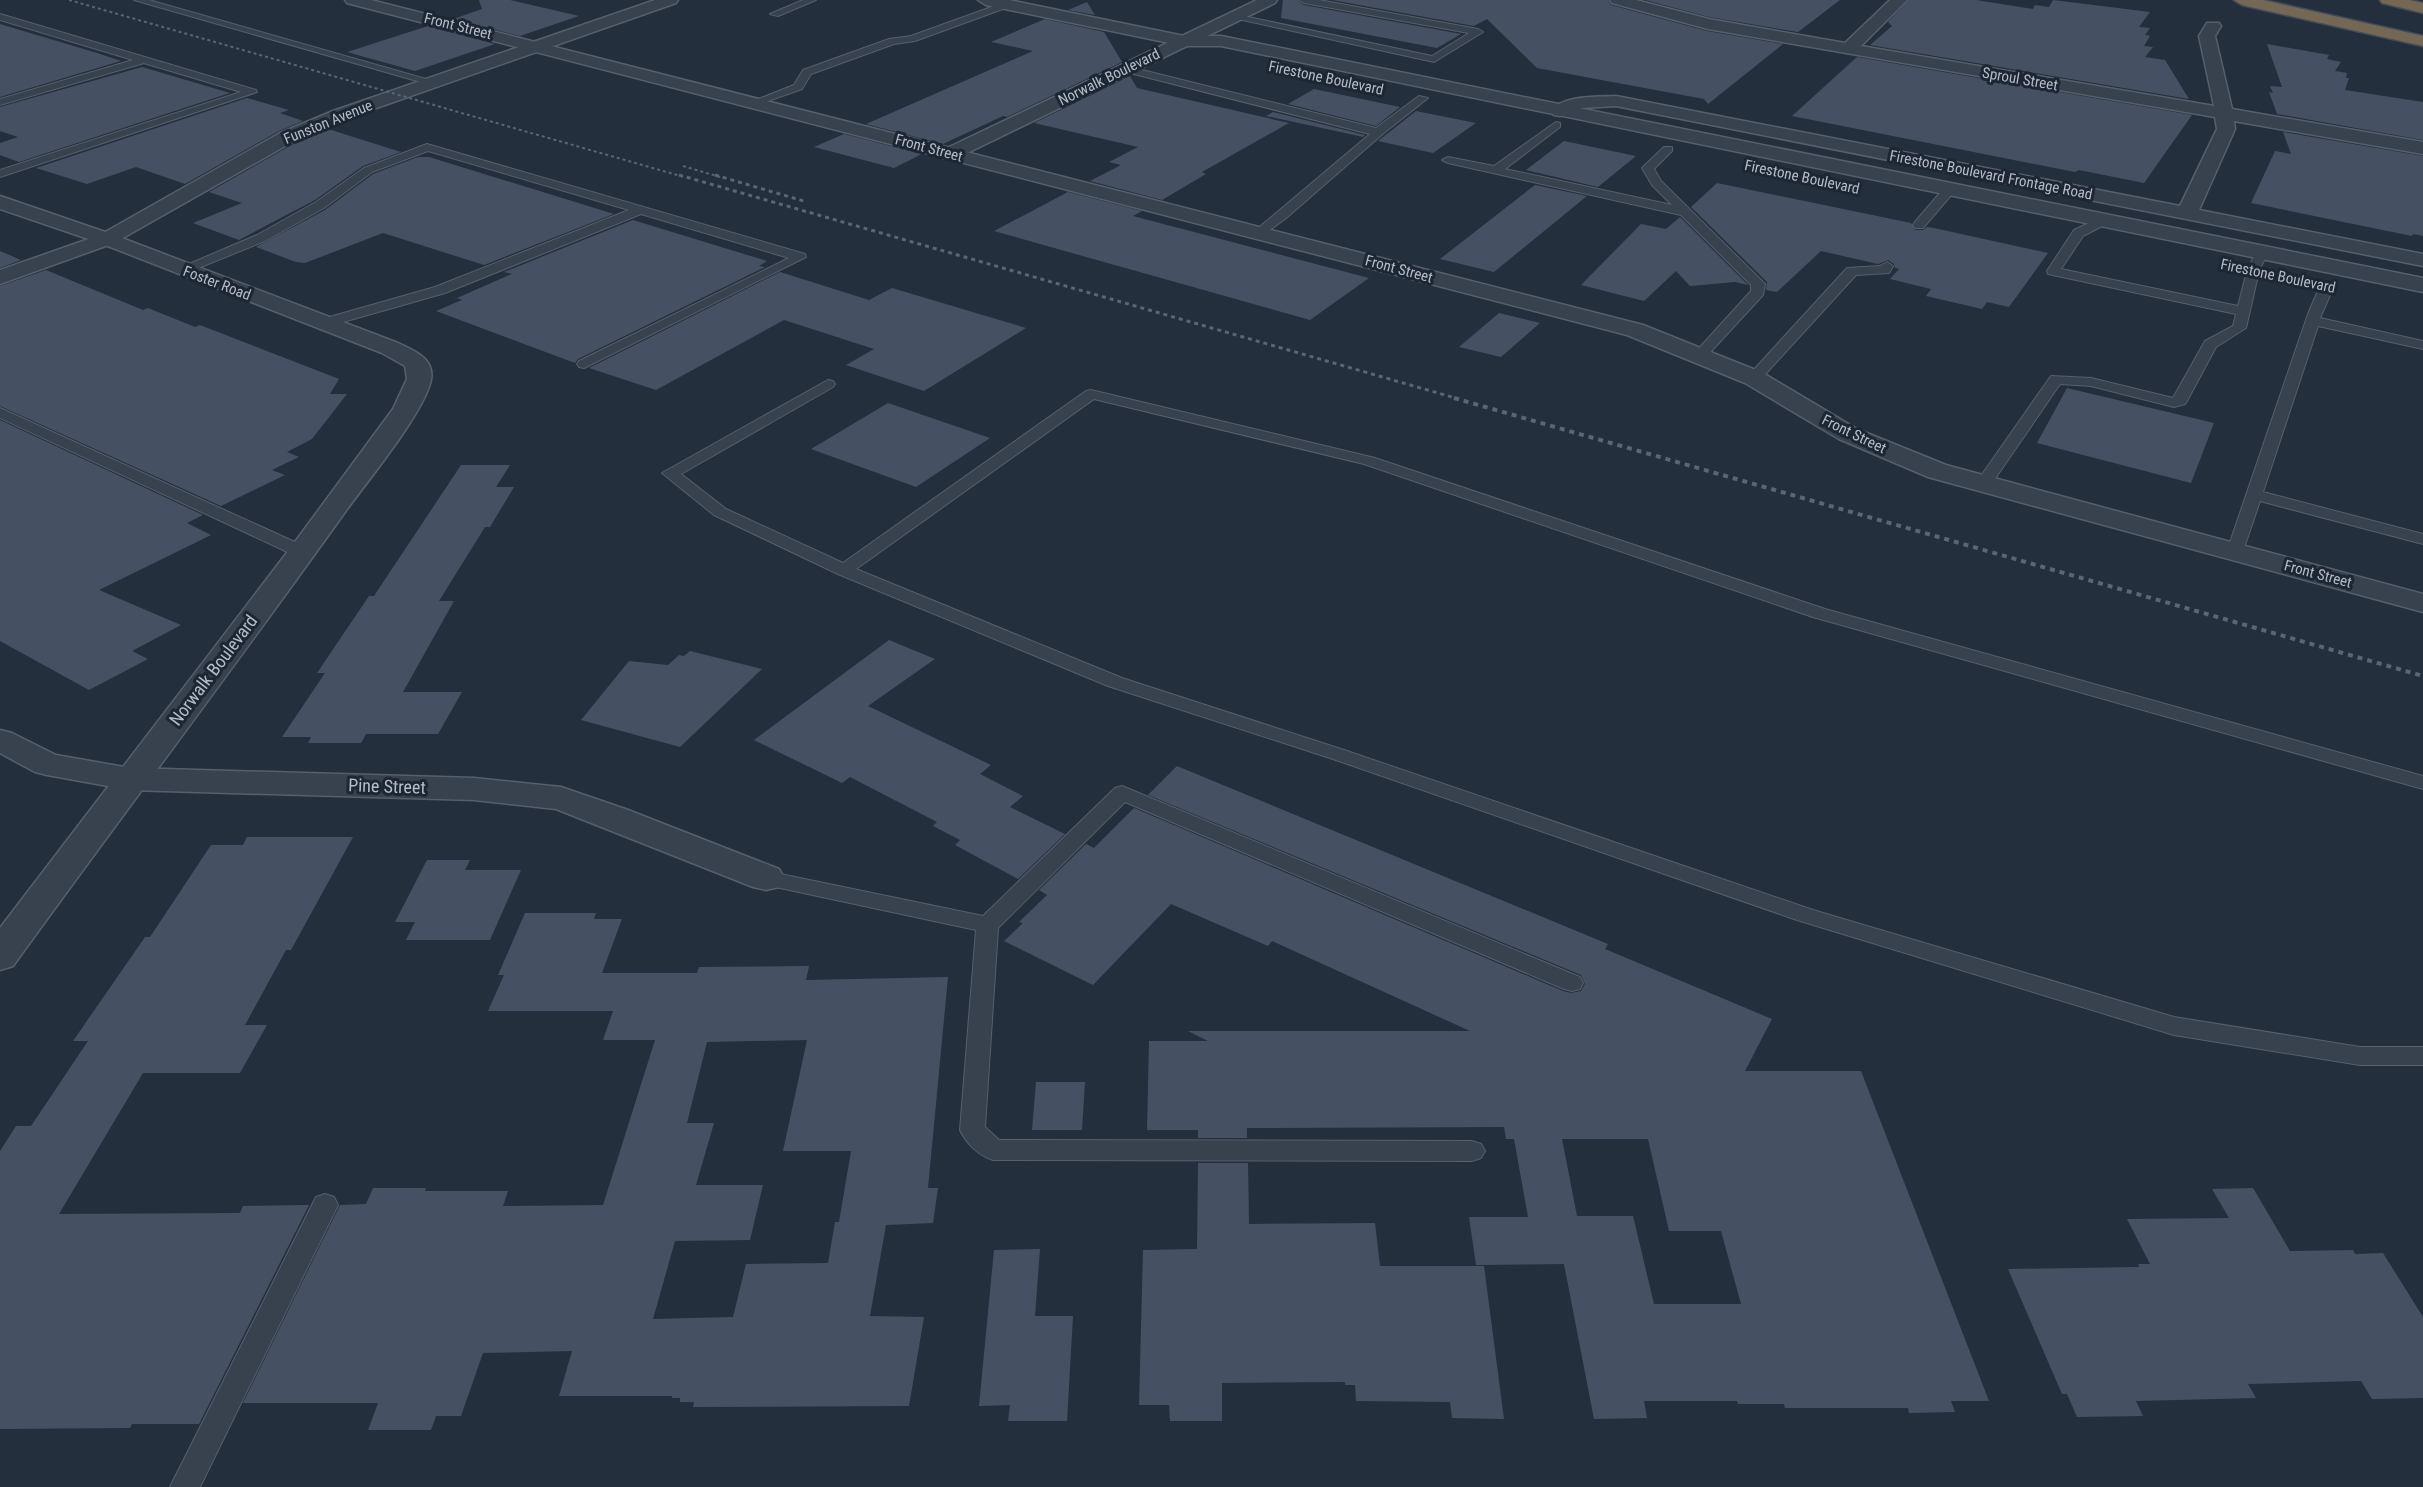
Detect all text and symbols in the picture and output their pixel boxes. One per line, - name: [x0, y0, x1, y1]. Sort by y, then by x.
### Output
- street label: Front Street: [422, 9, 494, 43]
- street label: Norwalk Boulevard: [1055, 45, 1163, 109]
- street label: Firestone Boulevard: [1267, 57, 1385, 99]
- street label: Sproul Street: [1981, 64, 2059, 94]
- street label: Funston Avenue: [281, 96, 375, 148]
- street label: Front Street: [893, 130, 965, 166]
- street label: Firestone Boulevard Frontage Road: [1888, 146, 2094, 204]
- street label: Firestone Boulevard: [1743, 156, 1861, 198]
- street label: Front Street: [1363, 251, 1435, 287]
- street label: Firestone Boulevard: [2219, 255, 2337, 297]
- street label: Foster Road: [181, 262, 253, 304]
- street label: Front Street: [1819, 411, 1889, 457]
- street label: Front Street: [2282, 556, 2354, 592]
- street label: Norwalk Boulevard: [165, 611, 261, 729]
- street label: Pine Street: [348, 774, 426, 798]

